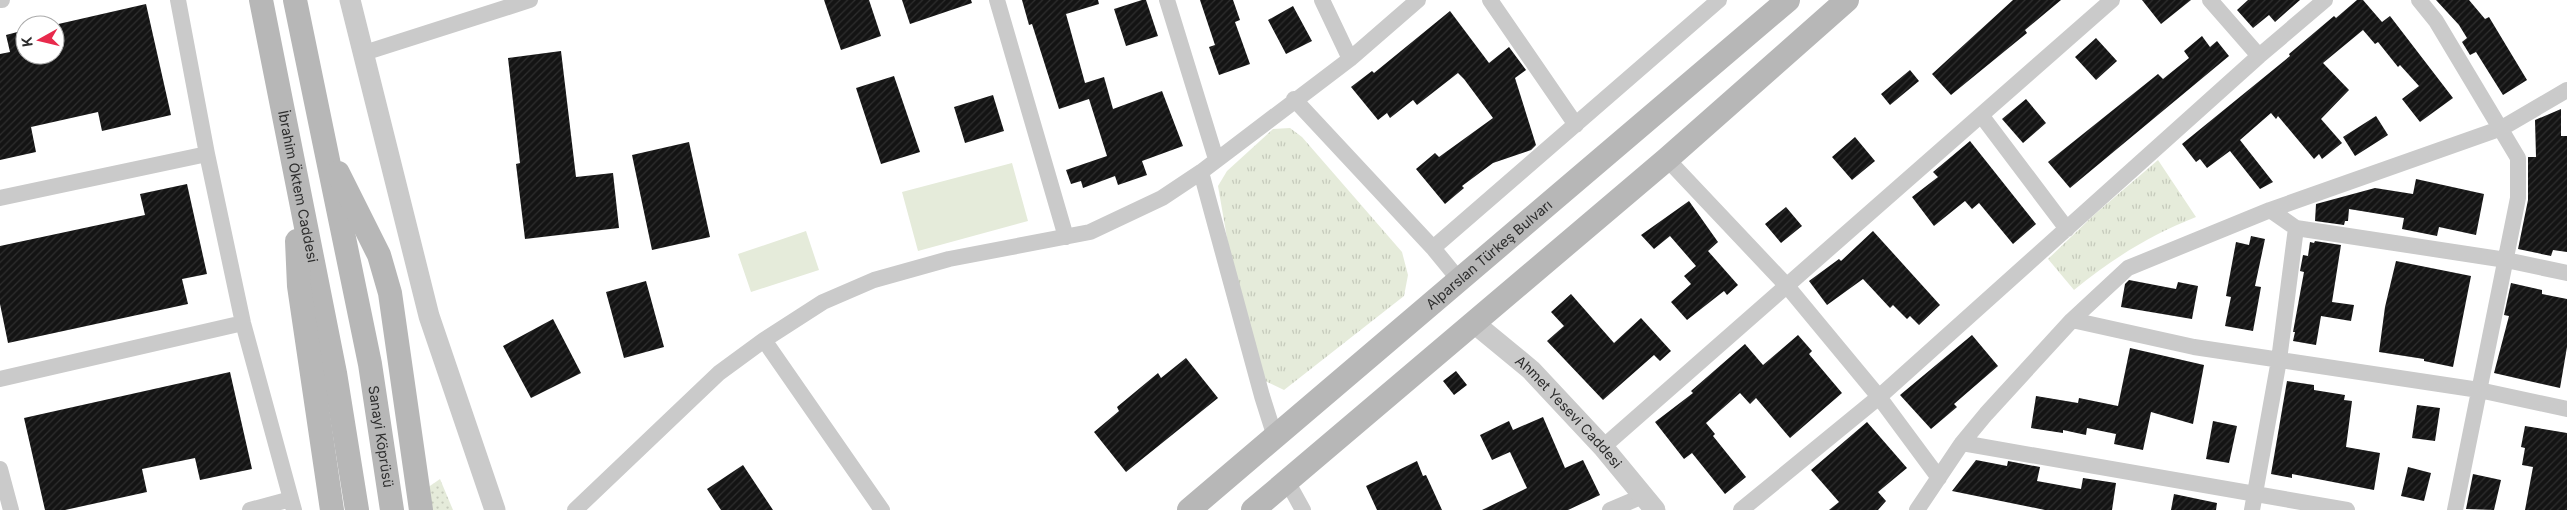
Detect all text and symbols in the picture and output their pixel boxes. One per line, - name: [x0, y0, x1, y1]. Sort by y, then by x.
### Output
- north arrow: [15, 15, 65, 65]
- text: K: [18, 36, 36, 48]
- street label: İbrahim Öktem Caddesi: [275, 109, 322, 264]
- street label: Alparslan Türkeş Bulvarı: [1422, 196, 1555, 313]
- street label: Ahmet Yesevi Caddesi: [1512, 352, 1626, 471]
- street label: Sanayi Köprüsü: [365, 384, 398, 489]

